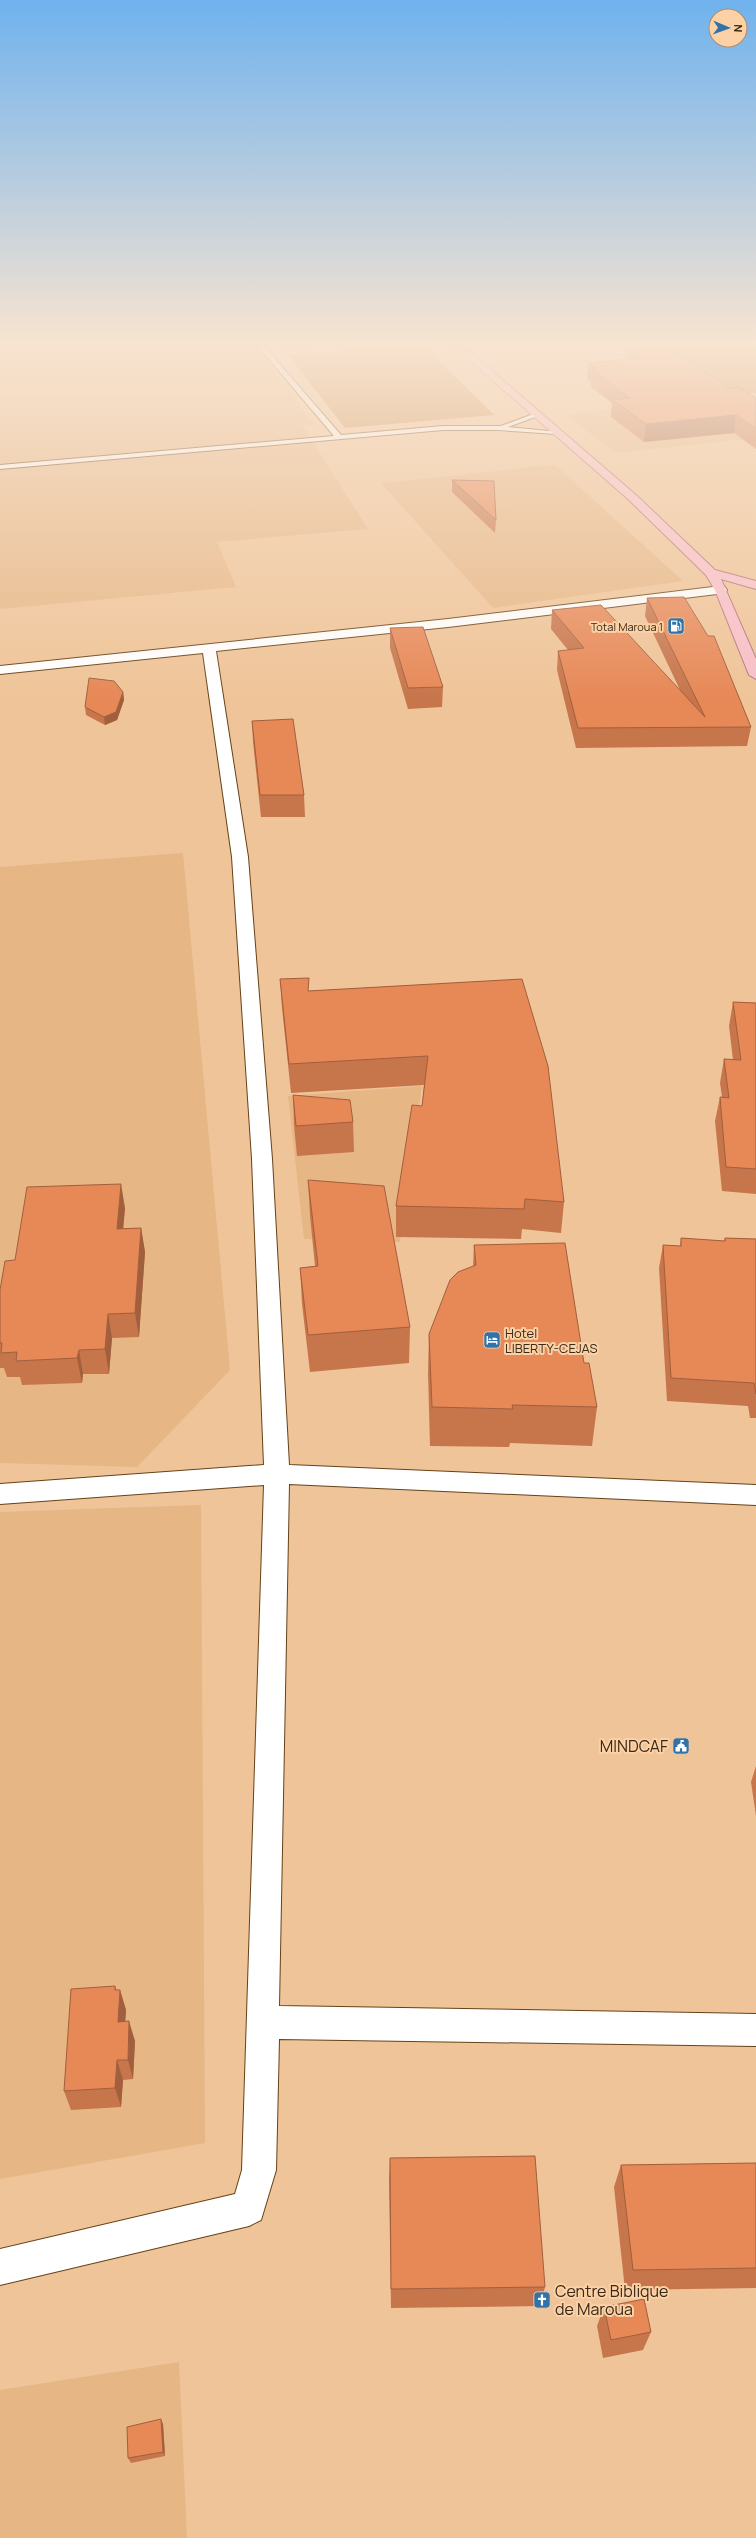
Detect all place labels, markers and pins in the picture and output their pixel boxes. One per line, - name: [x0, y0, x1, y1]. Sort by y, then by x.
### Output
- fuel station icon: Total Maroua 1: [666, 616, 686, 636]
- place label: Total Maroua 1: [591, 619, 663, 634]
- place label: Hotel LIBERTY-CEJAS: [505, 1324, 598, 1357]
- hotel icon: Hotel LIBERTY-CEJAS: [482, 1330, 502, 1350]
- place label: MINDCAF: [600, 1735, 668, 1757]
- public building icon: MINDCAF: [671, 1736, 691, 1756]
- place label: Centre Biblique de Maroua: [555, 2280, 668, 2320]
- church icon: Centre Biblique de Maroua: [532, 2290, 552, 2310]

